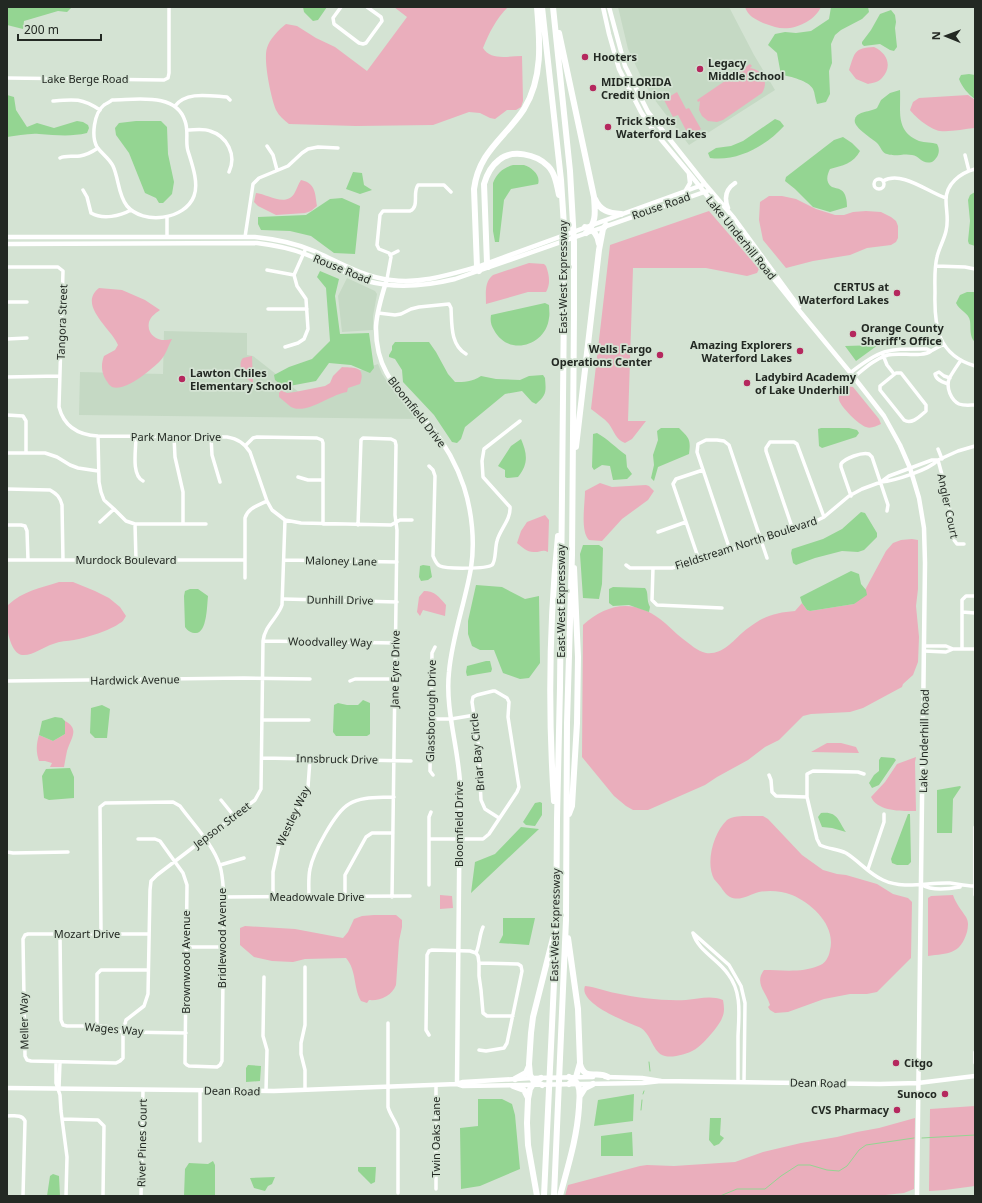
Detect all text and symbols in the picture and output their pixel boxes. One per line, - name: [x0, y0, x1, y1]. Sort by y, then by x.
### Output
- scale bar: [18, 16, 101, 42]
- north arrow: [926, 16, 966, 56]
- text: 200 m: [24, 21, 59, 38]
- text: N: [928, 31, 943, 40]
- place label: Hooters: [593, 49, 637, 64]
- marker: Hooters: [580, 52, 590, 62]
- place label: Legacy Middle School: [708, 55, 784, 83]
- marker: Legacy Middle School: [695, 64, 705, 74]
- street label: Lake Berge Road: [42, 71, 128, 86]
- place label: MIDFLORIDA Credit Union: [601, 74, 672, 102]
- marker: MIDFLORIDA Credit Union: [588, 83, 598, 93]
- place label: Trick Shots Waterford Lakes: [616, 113, 707, 141]
- marker: Trick Shots Waterford Lakes: [603, 122, 613, 132]
- street label: Rouse Road: [630, 188, 692, 223]
- street label: Lake Underhill Road: [703, 193, 780, 283]
- street label: East-West Expressway: [555, 220, 570, 334]
- street label: Rouse Road: [311, 250, 373, 287]
- place label: CERTUS at Waterford Lakes: [798, 279, 889, 307]
- street label: Tangora Street: [53, 284, 70, 360]
- marker: CERTUS at Waterford Lakes: [892, 288, 902, 298]
- place label: Orange County Sheriff's Office: [861, 320, 945, 348]
- marker: Orange County Sheriff's Office: [848, 329, 858, 339]
- place label: Amazing Explorers Waterford Lakes: [690, 337, 792, 365]
- place label: Wells Fargo Operations Center: [551, 341, 652, 369]
- marker: Amazing Explorers Waterford Lakes: [795, 346, 805, 356]
- marker: Wells Fargo Operations Center: [655, 350, 665, 360]
- place label: Lawton Chiles Elementary School: [190, 365, 292, 393]
- place label: Ladybird Academy of Lake Underhill: [755, 369, 857, 397]
- street label: Bloomfield Drive: [385, 373, 450, 450]
- marker: Lawton Chiles Elementary School: [177, 374, 187, 384]
- marker: Ladybird Academy of Lake Underhill: [742, 378, 752, 388]
- street label: Park Manor Drive: [131, 429, 221, 444]
- street label: Angler Court: [934, 472, 963, 540]
- street label: Fieldstream North Boulevard: [673, 512, 819, 573]
- street label: East-West Expressway: [553, 544, 568, 658]
- street label: Murdock Boulevard: [76, 552, 176, 567]
- street label: Maloney Lane: [305, 552, 377, 569]
- street label: Dunhill Drive: [306, 591, 374, 608]
- street label: Jane Eyre Drive: [386, 630, 403, 709]
- street label: Woodvalley Way: [288, 633, 372, 650]
- street label: Glassborough Drive: [422, 660, 439, 762]
- street label: Hardwick Avenue: [90, 671, 180, 688]
- street label: Lake Underhill Road: [915, 689, 932, 793]
- street label: Briar Bay Circle: [466, 712, 487, 792]
- street label: Innsbruck Drive: [296, 750, 378, 767]
- street label: Bloomfield Drive: [451, 781, 466, 867]
- street label: Westley Way: [272, 783, 313, 848]
- street label: Jepson Street: [189, 798, 253, 852]
- street label: East-West Expressway: [546, 868, 563, 982]
- street label: Bridlewood Avenue: [214, 888, 229, 988]
- street label: Meadowvale Drive: [269, 889, 365, 904]
- street label: Brownwood Avenue: [178, 910, 193, 1014]
- street label: Mozart Drive: [54, 926, 120, 941]
- street label: Meller Way: [15, 992, 31, 1050]
- street label: Wages Way: [84, 1018, 145, 1039]
- place label: Citgo: [904, 1055, 933, 1070]
- marker: Citgo: [891, 1058, 901, 1068]
- street label: Dean Road: [790, 1075, 846, 1090]
- street label: Dean Road: [204, 1083, 260, 1098]
- place label: Sunoco: [897, 1086, 937, 1101]
- marker: Sunoco: [940, 1089, 950, 1099]
- street label: Twin Oaks Lane: [428, 1097, 443, 1177]
- street label: River Pines Court: [133, 1099, 150, 1187]
- place label: CVS Pharmacy: [811, 1102, 890, 1117]
- marker: CVS Pharmacy: [892, 1105, 902, 1115]

